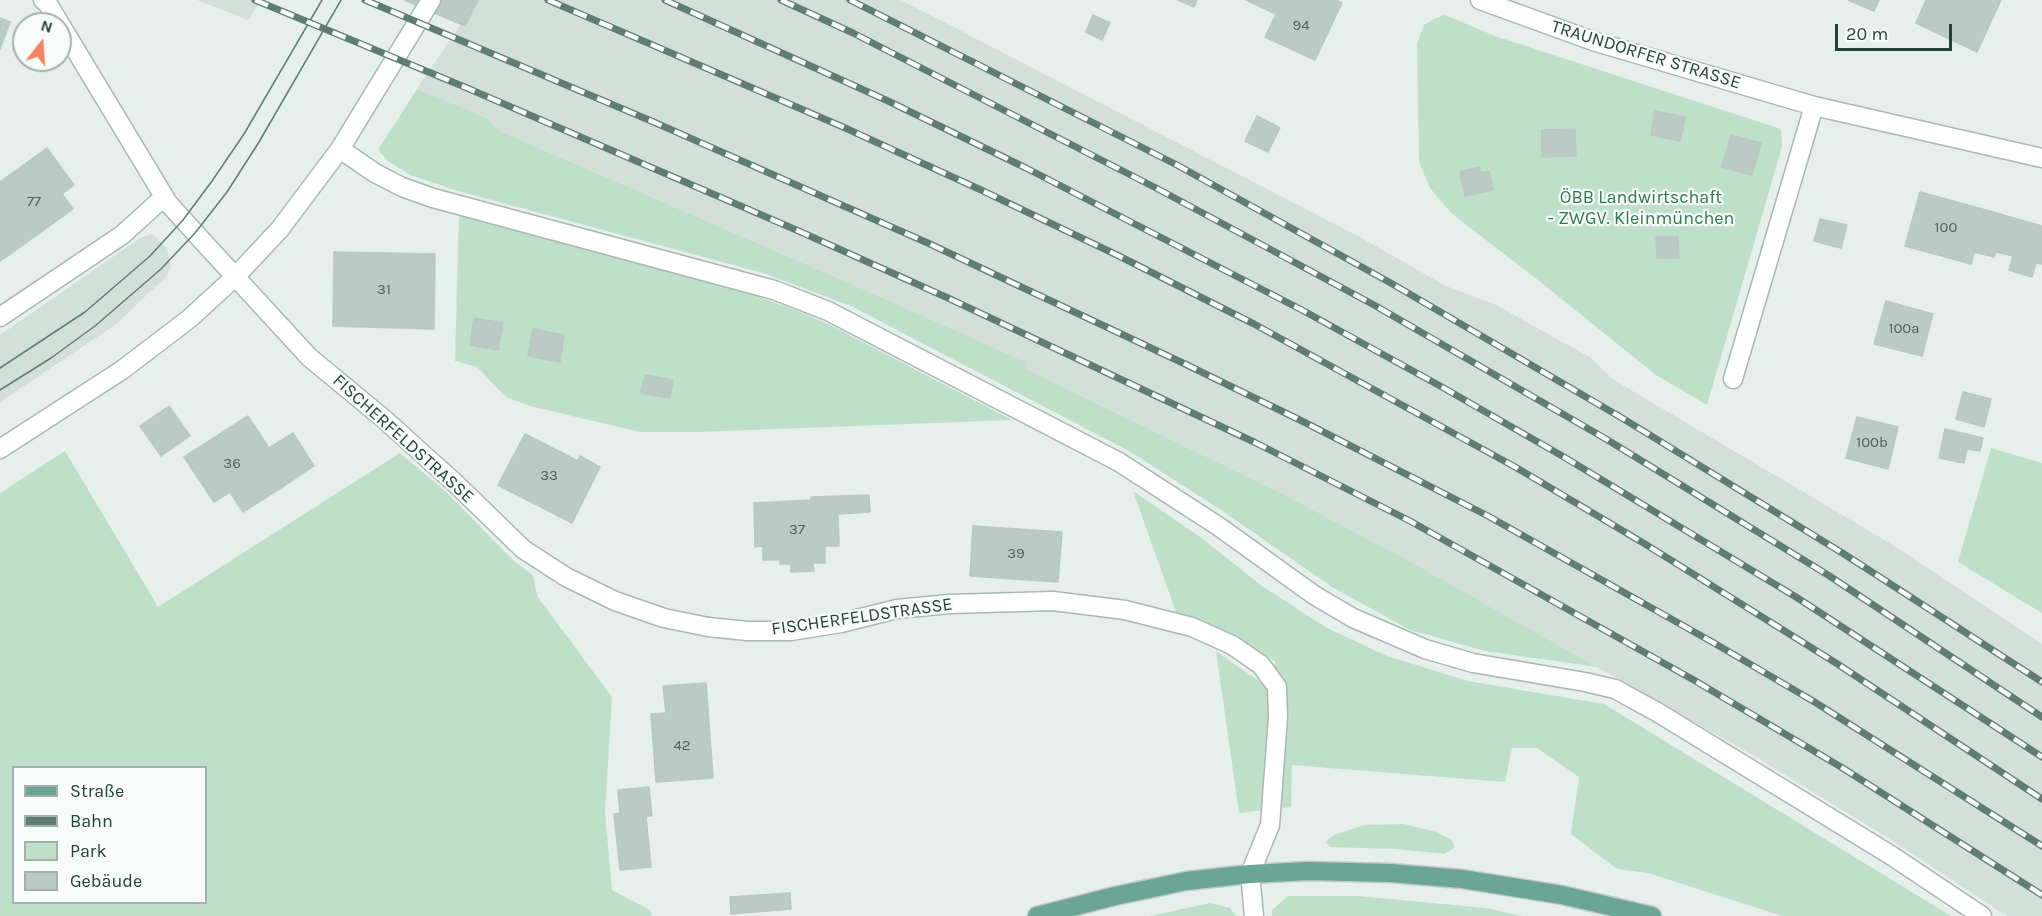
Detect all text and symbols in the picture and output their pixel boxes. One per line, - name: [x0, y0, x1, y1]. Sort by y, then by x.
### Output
- north arrow: [12, 12, 72, 72]
- scale bar: [1838, 12, 1955, 50]
- text: N: [39, 15, 55, 37]
- street label: TRAUNDORFER STRASSE: [1549, 16, 1743, 94]
- house number: 94: [1292, 17, 1310, 35]
- text: 20 m: [1846, 23, 1888, 45]
- park label: ÖBB Landwirtschaft - ZWGV. Kleinmünchen: [1548, 187, 1734, 230]
- house number: 77: [27, 193, 41, 211]
- house number: 100: [1935, 219, 1957, 237]
- house number: 31: [377, 281, 391, 299]
- house number: 100a: [1888, 320, 1920, 338]
- street label: FISCHERFELDSTRASSE: [328, 370, 478, 508]
- house number: 100b: [1856, 434, 1888, 452]
- house number: 36: [223, 455, 241, 473]
- house number: 33: [540, 467, 558, 485]
- house number: 37: [789, 521, 805, 539]
- house number: 39: [1007, 545, 1025, 563]
- street label: FISCHERFELDSTRASSE: [770, 594, 954, 640]
- house number: 42: [673, 737, 691, 755]
- legend: [12, 766, 207, 904]
- text: Straße: [70, 780, 124, 802]
- text: Bahn: [70, 810, 113, 832]
- text: Park: [70, 840, 107, 862]
- text: Gebäude: [70, 870, 142, 892]

